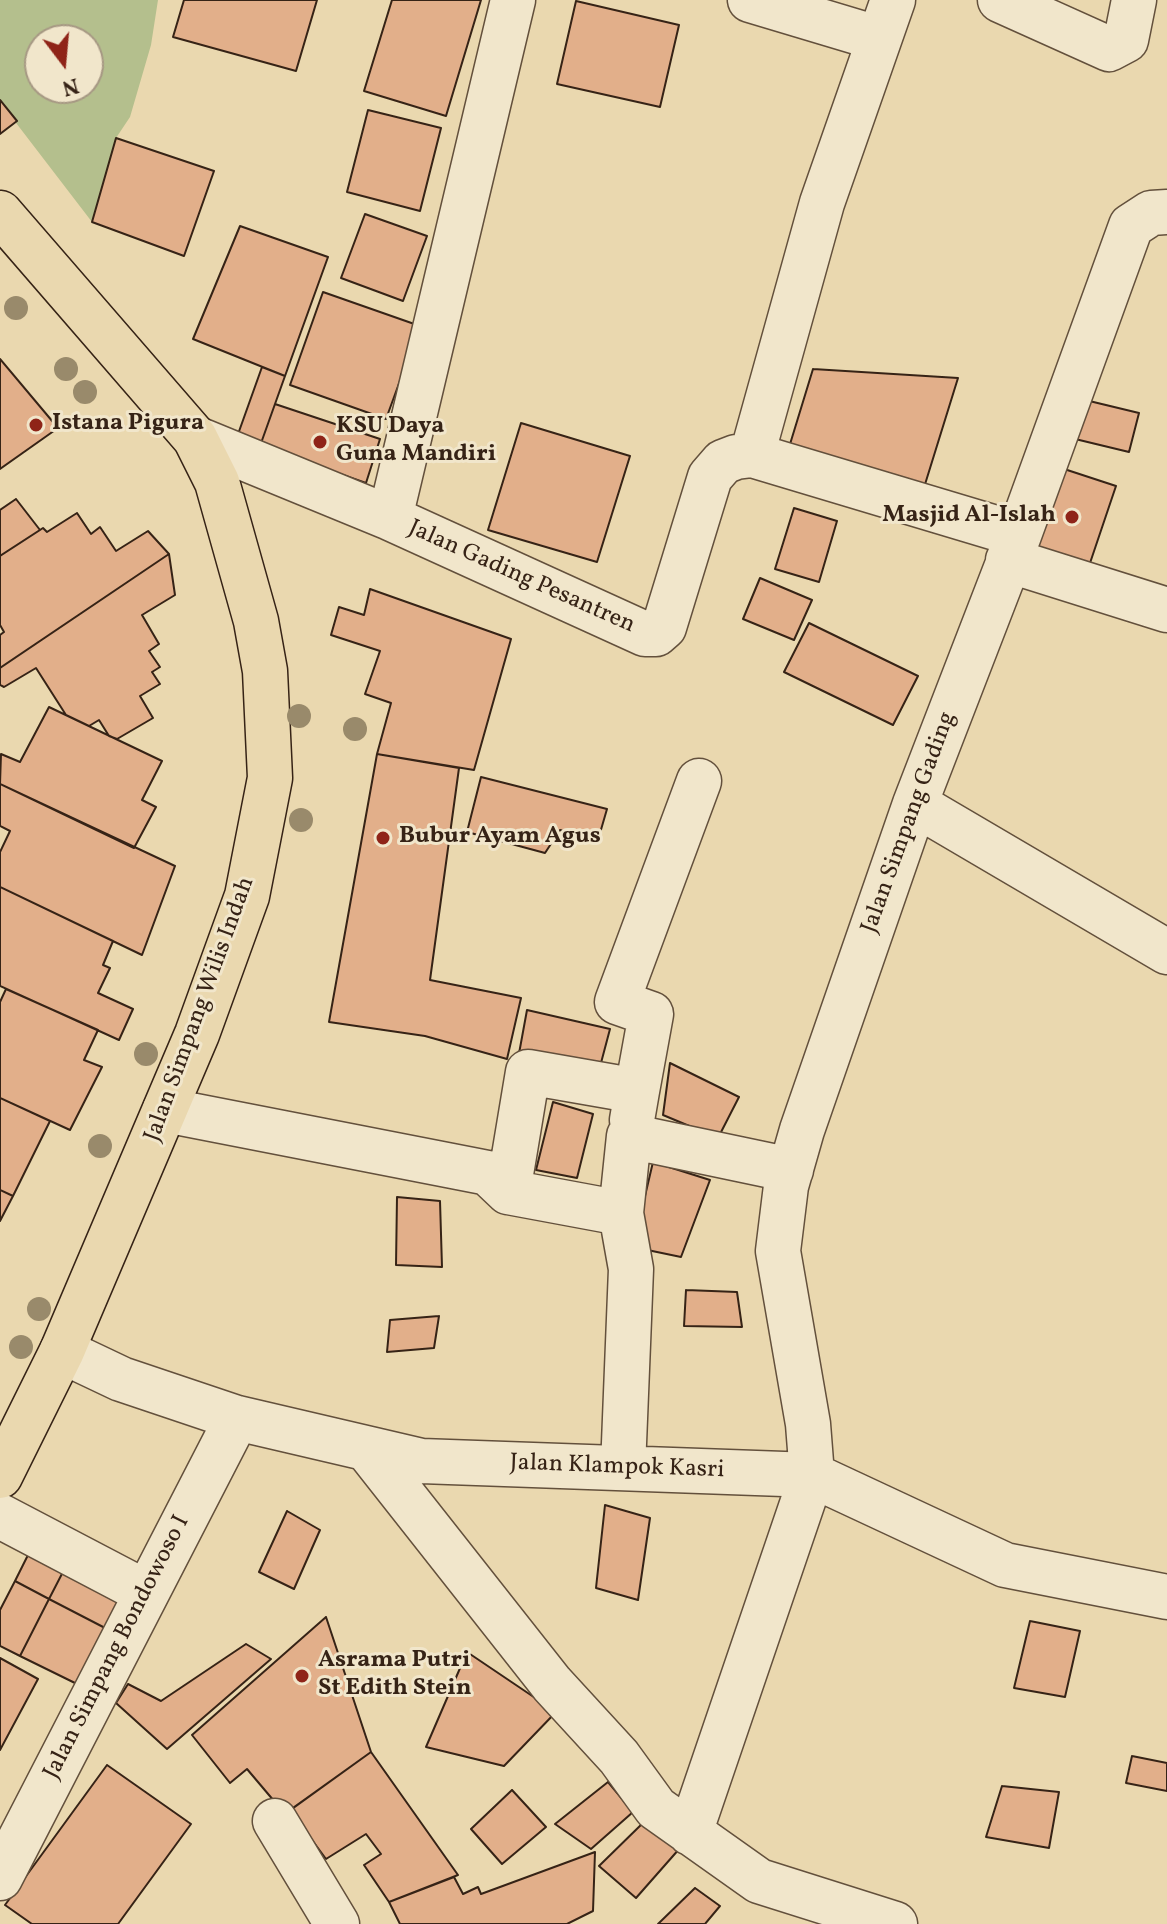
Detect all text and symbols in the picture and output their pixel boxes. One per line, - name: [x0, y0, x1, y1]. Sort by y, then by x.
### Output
- north arrow: [24, 24, 104, 104]
- text: N: [58, 69, 82, 103]
- place label: Istana Pigura: [52, 411, 204, 439]
- place label: KSU Daya Guna Mandiri: [336, 414, 496, 470]
- marker: Istana Pigura: [27, 416, 45, 434]
- marker: KSU Daya Guna Mandiri: [311, 433, 329, 451]
- place label: Masjid Al-Islah: [882, 503, 1056, 531]
- marker: Masjid Al-Islah: [1063, 508, 1081, 526]
- street label: Jalan Gading Pesantren: [403, 515, 639, 641]
- street label: Jalan Simpang Gading: [856, 708, 964, 938]
- place label: Bubur Ayam Agus: [399, 824, 601, 852]
- marker: Bubur Ayam Agus: [374, 829, 392, 847]
- street label: Jalan Simpang Wilis Indah: [140, 874, 262, 1146]
- street label: Jalan Klampok Kasri: [509, 1450, 725, 1486]
- street label: Jalan Simpang Bondowoso I: [39, 1511, 197, 1785]
- place label: Asrama Putri St Edith Stein: [318, 1648, 472, 1704]
- marker: Asrama Putri St Edith Stein: [293, 1667, 311, 1685]

